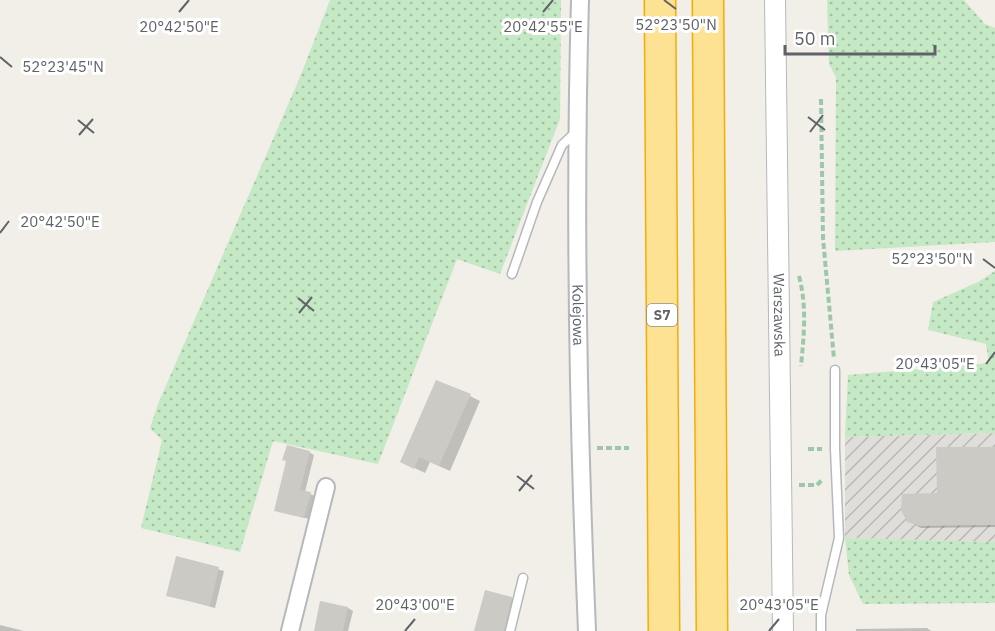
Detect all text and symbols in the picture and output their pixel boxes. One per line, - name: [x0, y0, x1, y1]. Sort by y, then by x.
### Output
- text: 52°23'50"N: [635, 15, 717, 34]
- text: 20°42'50"E: [139, 17, 219, 36]
- text: 20°42'55"E: [503, 17, 583, 36]
- scale bar: [785, 18, 935, 56]
- text: 50 m: [794, 27, 836, 50]
- text: 52°23'45"N: [22, 57, 104, 76]
- text: 20°42'50"E: [20, 212, 100, 231]
- text: 52°23'50"N: [891, 249, 973, 268]
- street label: Warszawska: [769, 273, 790, 357]
- street label: Kolejowa: [569, 284, 588, 346]
- road number: S7: [647, 304, 677, 326]
- text: 20°43'05"E: [895, 354, 975, 373]
- text: 20°43'00"E: [375, 595, 455, 614]
- text: 20°43'05"E: [739, 595, 819, 614]

